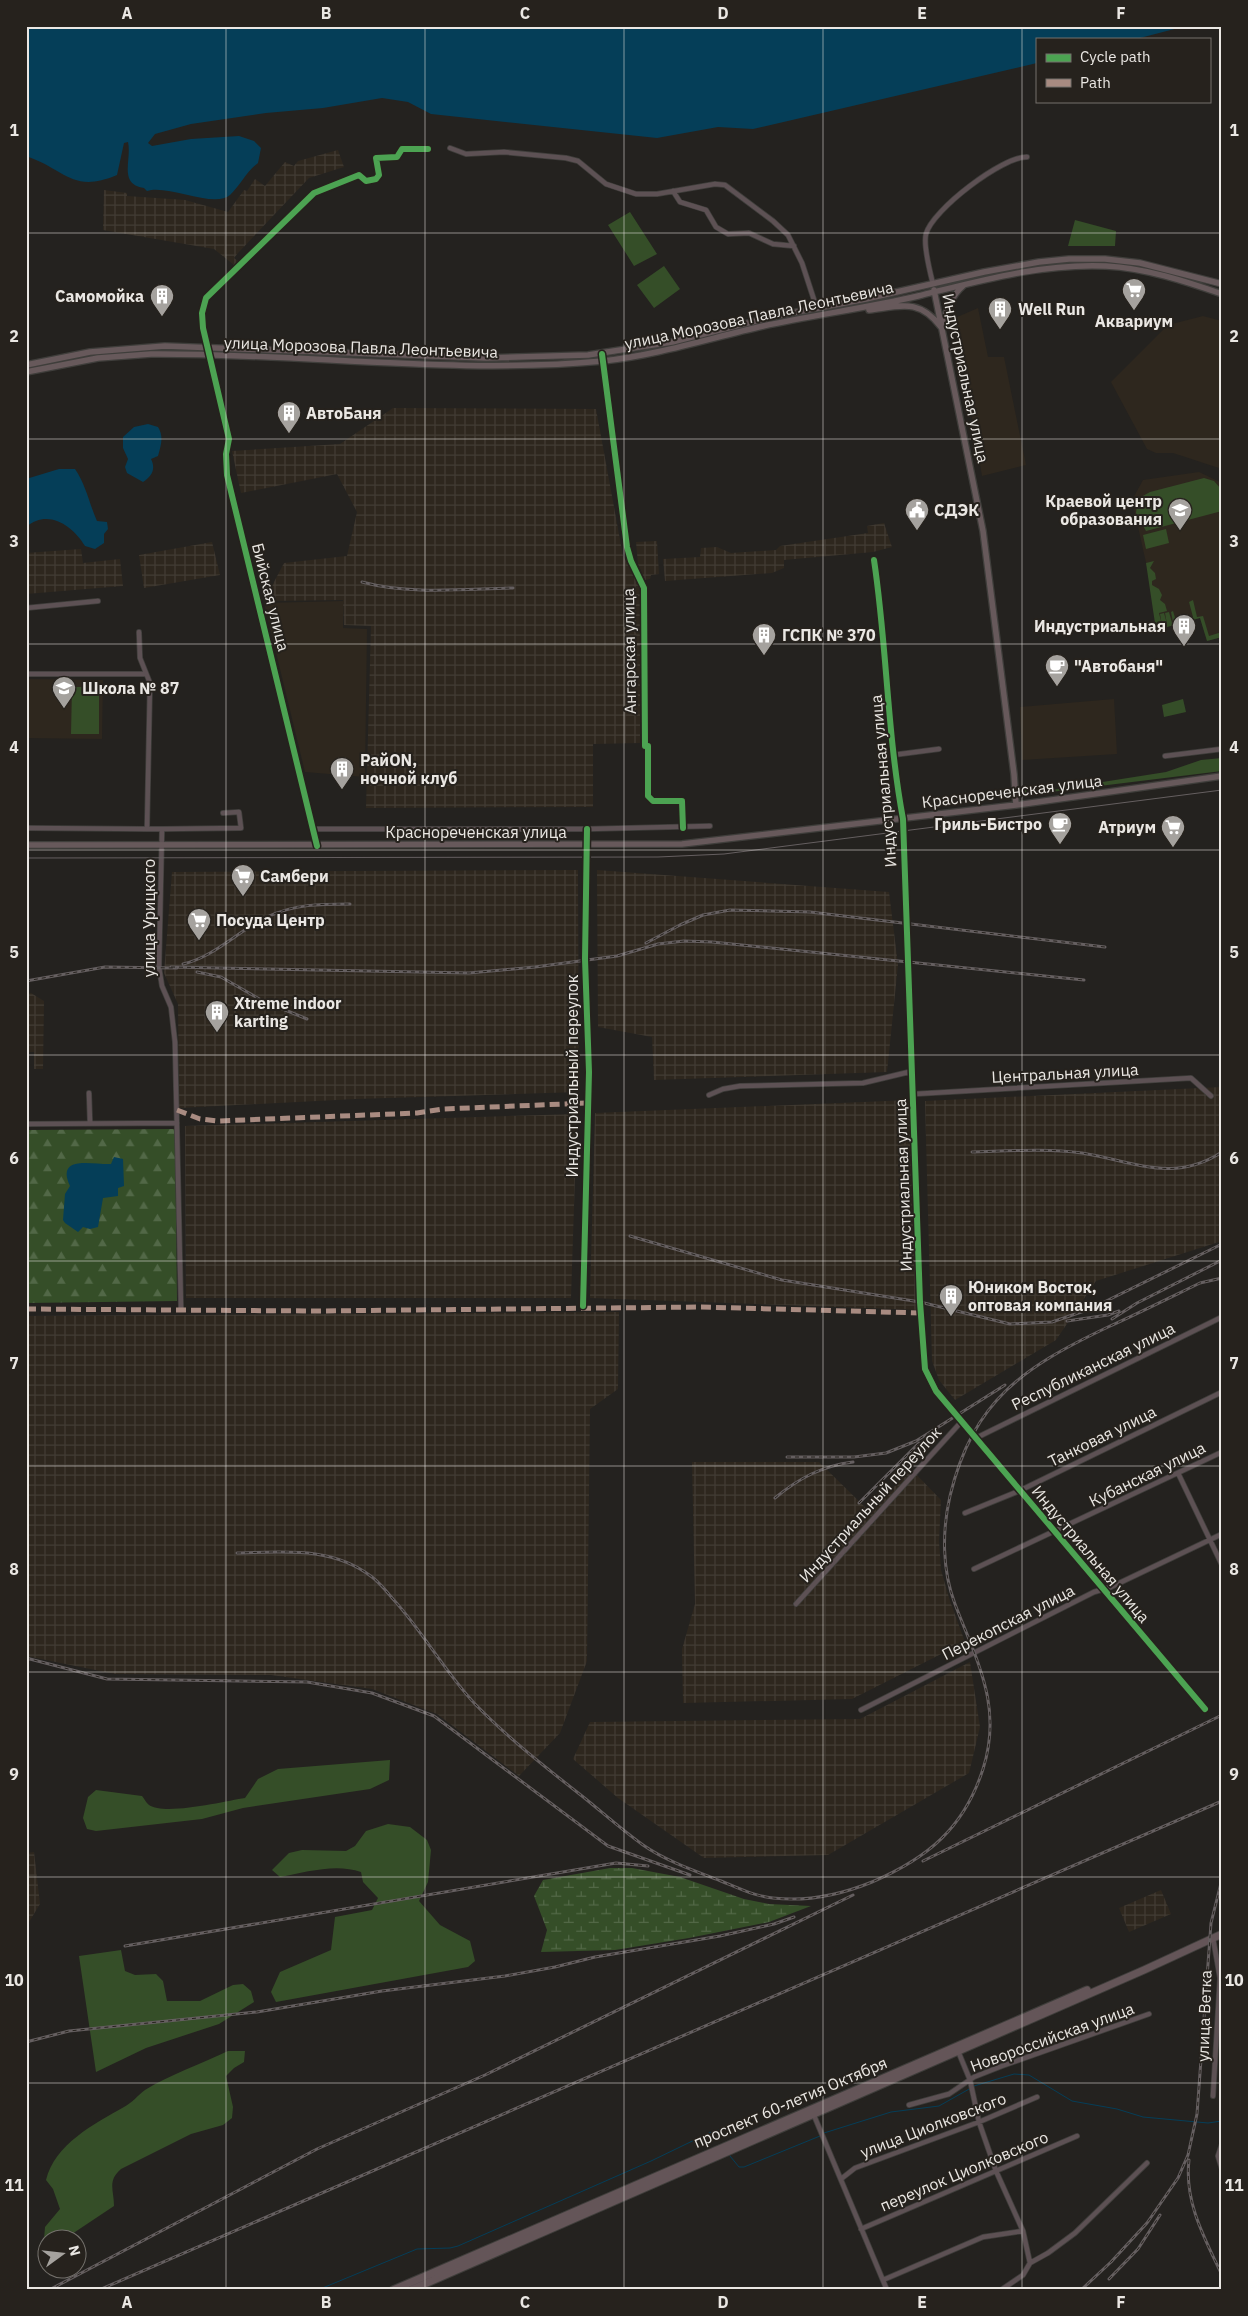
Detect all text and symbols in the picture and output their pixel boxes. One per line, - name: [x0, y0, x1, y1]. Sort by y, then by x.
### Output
- text: A: [122, 3, 133, 23]
- text: B: [321, 3, 332, 23]
- text: C: [520, 3, 530, 23]
- text: D: [717, 3, 729, 23]
- text: E: [917, 3, 927, 23]
- text: F: [1116, 3, 1126, 23]
- legend: [1036, 38, 1210, 102]
- text: Cycle path: [1080, 47, 1151, 66]
- text: Path: [1080, 73, 1111, 92]
- text: 1: [9, 120, 19, 140]
- text: 1: [1229, 120, 1239, 140]
- street label: улица Морозова Павла Леонтьевича: [623, 277, 896, 353]
- supermarket icon: Аквариум: [1121, 277, 1147, 311]
- building icon: Самомойка: [149, 283, 175, 317]
- place label: Самомойка: [55, 286, 144, 306]
- street label: Индустриальная улица: [938, 291, 994, 465]
- building icon: Well Run: [987, 296, 1013, 330]
- place label: Well Run: [1018, 299, 1085, 319]
- place label: Аквариум: [1095, 311, 1173, 331]
- text: 2: [9, 326, 19, 346]
- text: 2: [1229, 326, 1239, 346]
- street label: улица Морозова Павла Леонтьевича: [224, 332, 499, 362]
- building icon: АвтоБаня: [276, 400, 302, 434]
- place label: АвтоБаня: [306, 403, 382, 423]
- place label: Краевой центр образования: [1045, 491, 1162, 529]
- public building icon: СДЭК: [904, 497, 930, 531]
- school or university icon: Краевой центр образования: [1167, 497, 1193, 531]
- place label: СДЭК: [934, 500, 979, 520]
- text: 3: [9, 531, 19, 551]
- text: 3: [1229, 531, 1239, 551]
- street label: Бийская улица: [248, 541, 294, 654]
- street label: Ангарская улица: [618, 587, 640, 714]
- building icon: Индустриальная: [1171, 613, 1197, 647]
- place label: Индустриальная: [1034, 616, 1166, 636]
- building icon: ГСПК № 370: [751, 622, 777, 656]
- place label: ГСПК № 370: [782, 625, 876, 645]
- cafe icon: "Автобаня": [1044, 653, 1070, 687]
- place label: "Автобаня": [1074, 656, 1163, 676]
- school or university icon: Школа № 87: [51, 675, 77, 709]
- place label: Школа № 87: [82, 678, 179, 698]
- street label: Индустриальная улица: [865, 694, 900, 868]
- text: 4: [9, 737, 19, 757]
- text: 4: [1229, 737, 1239, 757]
- place label: РайON, ночной клуб: [360, 750, 457, 788]
- building icon: РайON, ночной клуб: [329, 756, 355, 790]
- street label: Краснореченская улица: [921, 770, 1104, 812]
- cafe icon: Гриль-Бистро: [1047, 811, 1073, 845]
- place label: Гриль-Бистро: [934, 814, 1042, 834]
- supermarket icon: Атриум: [1160, 814, 1186, 848]
- place label: Атриум: [1098, 817, 1156, 837]
- street label: Краснореченская улица: [385, 822, 567, 842]
- street label: улица Урицкого: [139, 859, 159, 977]
- supermarket icon: Самбери: [230, 863, 256, 897]
- place label: Самбери: [260, 866, 329, 886]
- supermarket icon: Посуда Центр: [186, 907, 212, 941]
- place label: Посуда Центр: [216, 910, 325, 930]
- text: 5: [9, 942, 19, 962]
- text: 5: [1229, 942, 1239, 962]
- street label: Индустриальный переулок: [562, 974, 582, 1178]
- place label: Xtreme indoor karting: [234, 993, 342, 1031]
- building icon: Xtreme indoor karting: [204, 999, 230, 1033]
- street label: Центральная улица: [991, 1059, 1140, 1087]
- street label: Индустриальная улица: [890, 1098, 916, 1272]
- text: 6: [9, 1148, 19, 1168]
- text: 6: [1229, 1148, 1239, 1168]
- place label: Юником Восток, оптовая компания: [968, 1277, 1112, 1315]
- building icon: Юником Восток, оптовая компания: [938, 1283, 964, 1317]
- street label: Республиканская улица: [1008, 1318, 1178, 1414]
- text: 7: [9, 1353, 19, 1373]
- text: 7: [1229, 1353, 1239, 1373]
- street label: Танковая улица: [1045, 1401, 1160, 1471]
- street label: Индустриальный переулок: [795, 1422, 945, 1586]
- street label: Кубанская улица: [1086, 1437, 1209, 1511]
- street label: Индустриальная улица: [1028, 1481, 1155, 1627]
- text: 8: [9, 1559, 19, 1579]
- text: 8: [1229, 1559, 1239, 1579]
- street label: Перекопская улица: [938, 1580, 1078, 1664]
- text: 9: [9, 1764, 19, 1784]
- text: 9: [1229, 1764, 1239, 1784]
- street label: улица Ветка: [1192, 1969, 1216, 2062]
- text: 10: [4, 1970, 24, 1990]
- text: 10: [1224, 1970, 1244, 1990]
- street label: Новороссийская улица: [967, 1998, 1137, 2076]
- street label: проспект 60-летия Октября: [690, 2052, 890, 2152]
- street label: улица Циолковского: [857, 2088, 1009, 2162]
- street label: переулок Циолковского: [877, 2126, 1051, 2216]
- text: 11: [4, 2175, 24, 2195]
- text: 11: [1224, 2175, 1244, 2195]
- north arrow: [38, 2228, 88, 2278]
- text: N: [65, 2243, 85, 2258]
- text: A: [122, 2292, 133, 2312]
- text: B: [321, 2292, 332, 2312]
- text: C: [520, 2292, 530, 2312]
- text: D: [717, 2292, 729, 2312]
- text: E: [917, 2292, 927, 2312]
- text: F: [1116, 2292, 1126, 2312]

